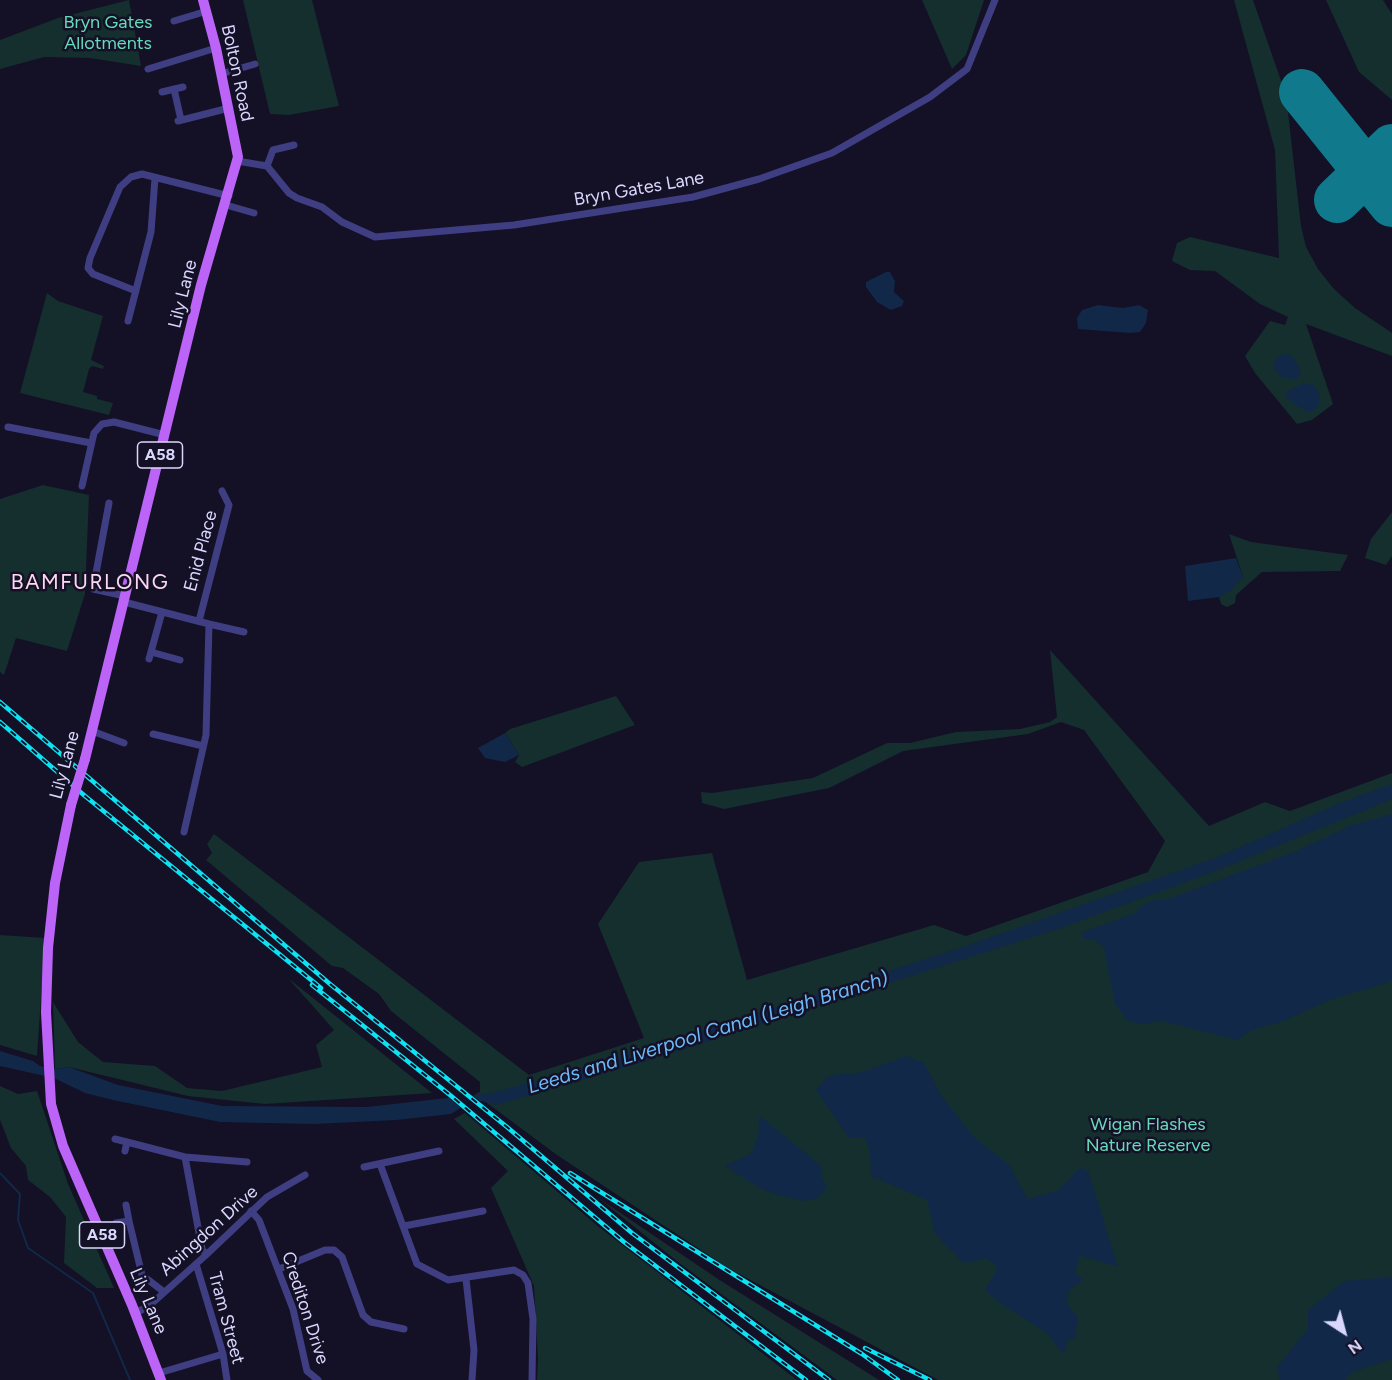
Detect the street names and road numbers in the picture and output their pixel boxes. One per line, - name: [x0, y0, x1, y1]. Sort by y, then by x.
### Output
- street label: Bolton Road: [216, 23, 258, 123]
- street label: Bryn Gates Lane: [572, 167, 706, 211]
- street label: Lily Lane: [164, 258, 202, 330]
- road number: A58: [138, 442, 182, 468]
- street label: Enid Place: [180, 508, 222, 594]
- street label: Lily Lane: [46, 728, 84, 802]
- street label: Abingdon Drive: [155, 1181, 263, 1281]
- road number: A58: [80, 1222, 124, 1248]
- street label: Crediton Drive: [277, 1249, 333, 1367]
- street label: Lily Lane: [124, 1265, 172, 1337]
- street label: Tram Street: [203, 1270, 249, 1366]

